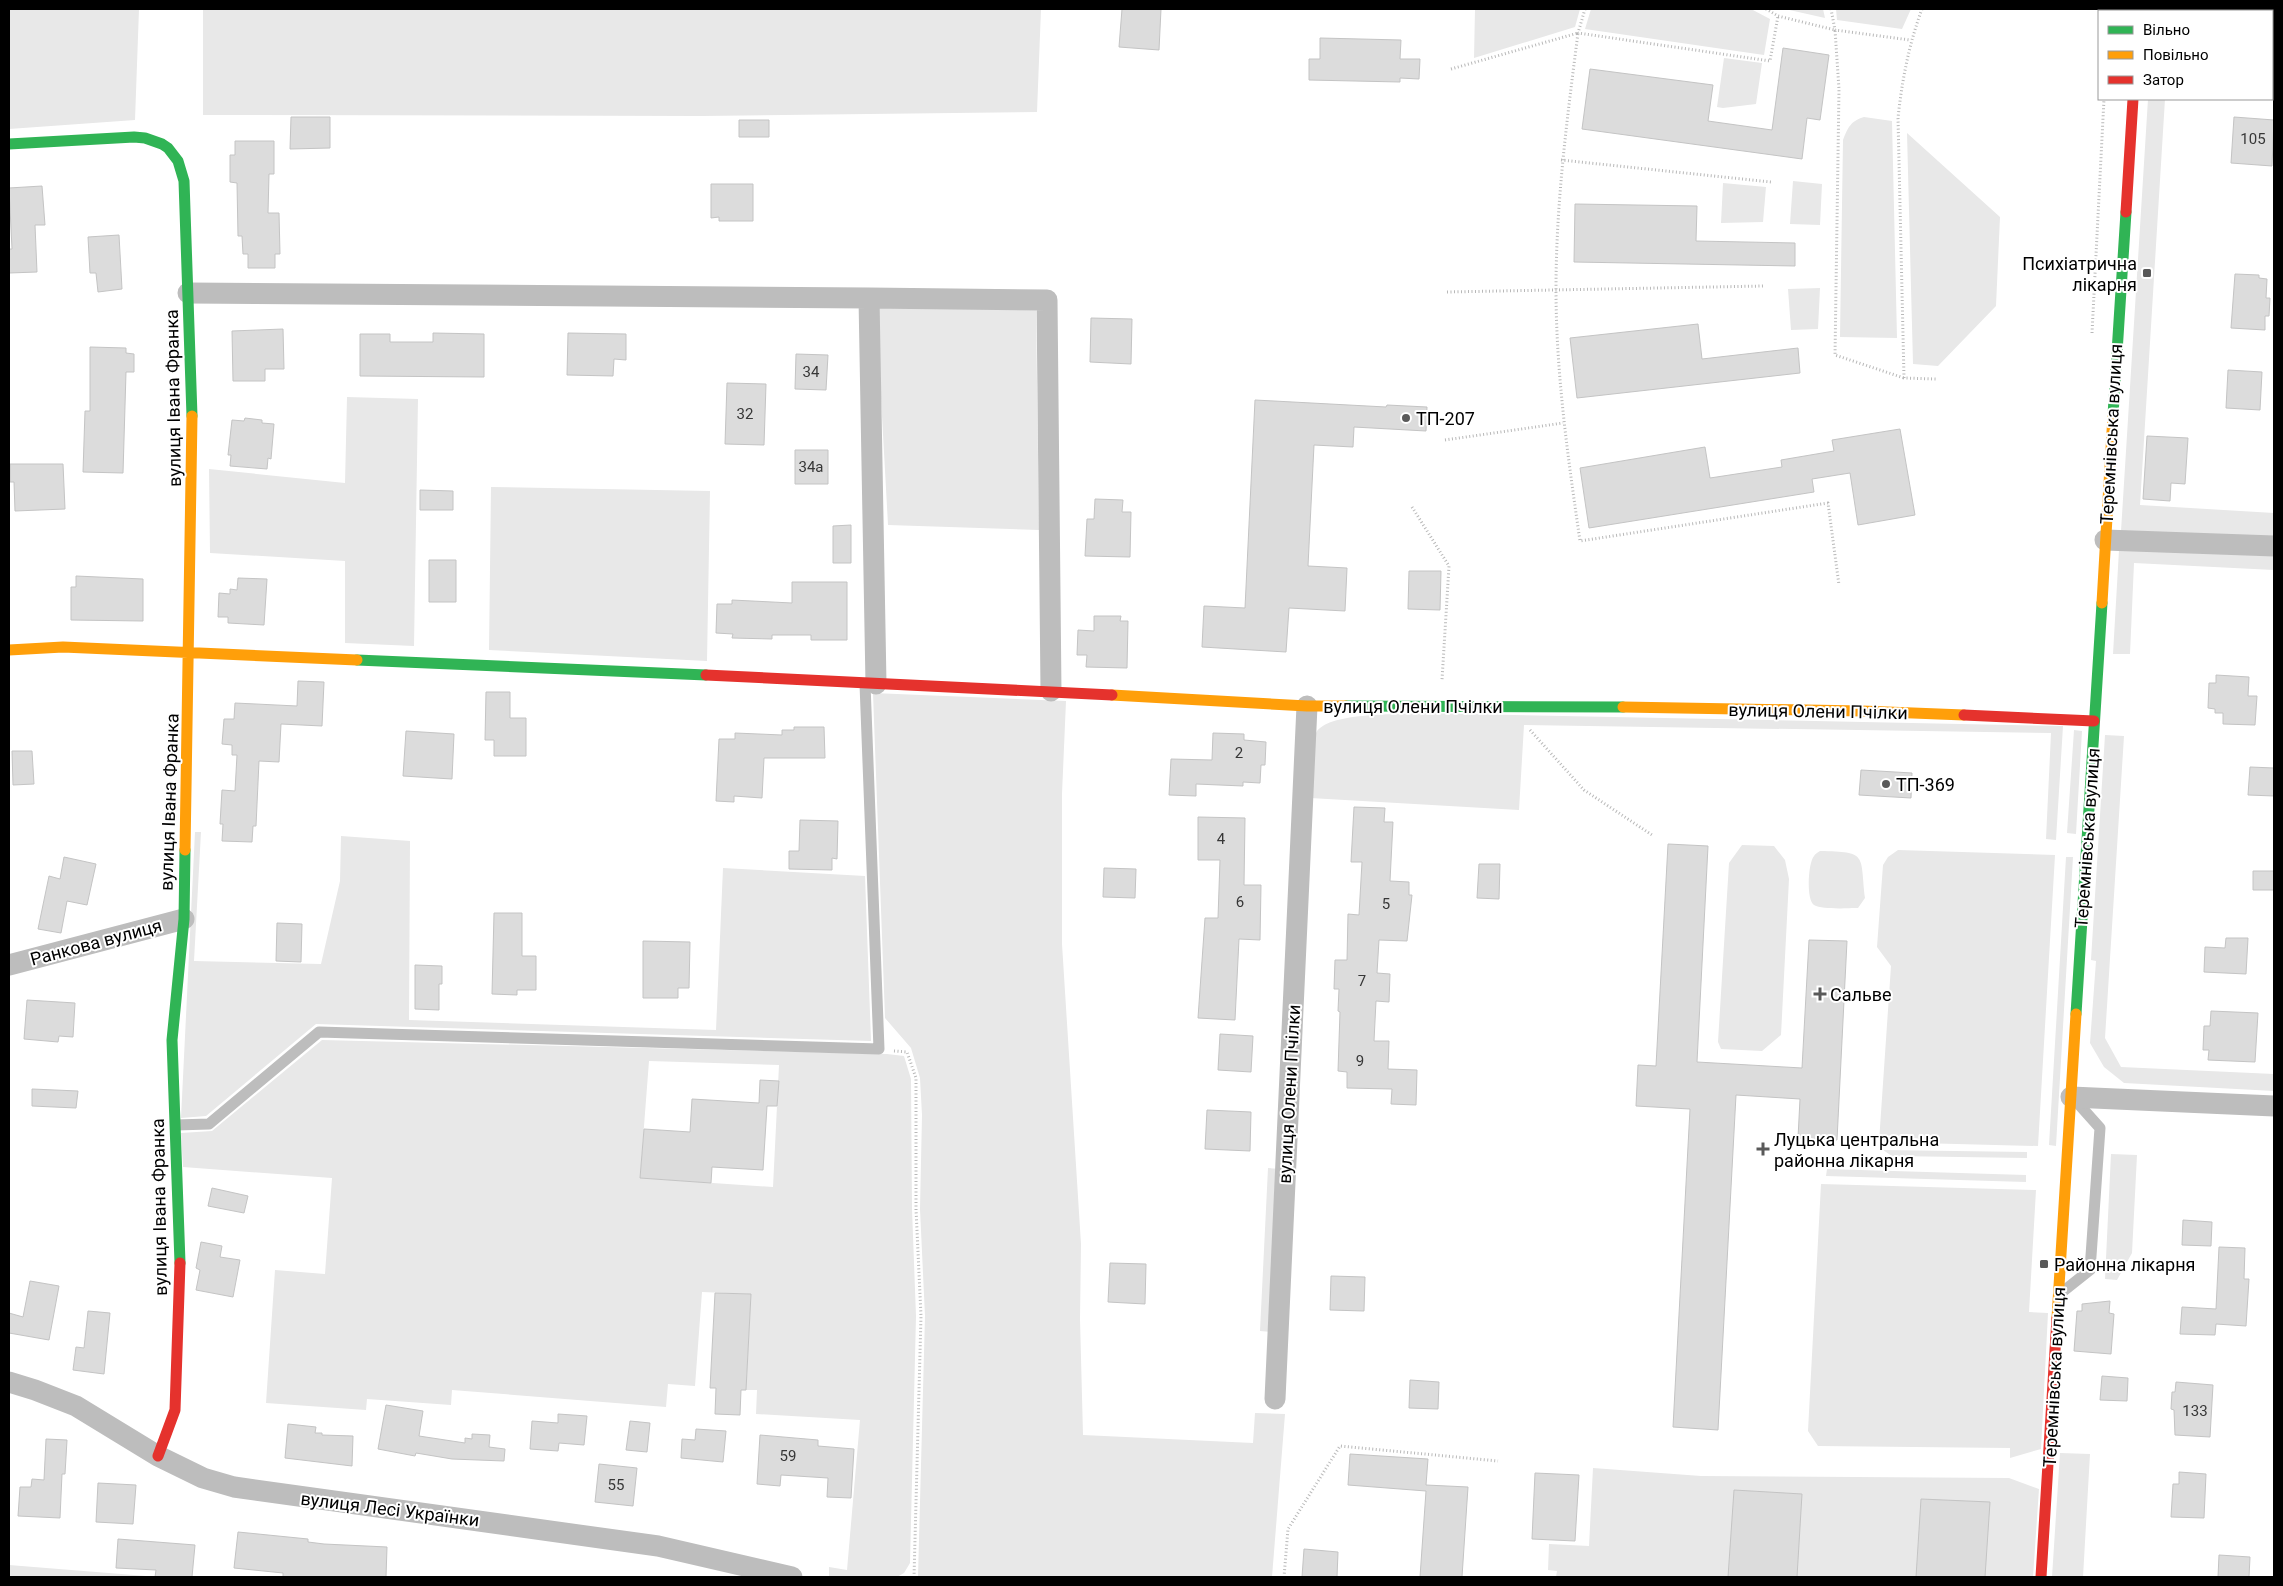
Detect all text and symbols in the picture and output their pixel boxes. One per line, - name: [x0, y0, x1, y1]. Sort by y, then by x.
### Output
- legend: [2098, 10, 2273, 100]
- text: Вільно: [2143, 21, 2190, 39]
- text: Повільно: [2143, 46, 2209, 64]
- text: Затор: [2143, 71, 2184, 89]
- house number: 105: [2240, 130, 2266, 148]
- place label: Психіатрична лікарня: [2022, 253, 2137, 295]
- marker: Психіатрична лікарня: [2141, 267, 2153, 279]
- street label: вулиця Івана Франка: [161, 309, 185, 487]
- street label: Теремнівська вулиця: [2096, 343, 2126, 525]
- house number: 34: [803, 363, 820, 381]
- house number: 32: [737, 405, 753, 423]
- place label: ТП-207: [1416, 408, 1475, 429]
- marker: ТП-207: [1400, 412, 1412, 424]
- house number: 34а: [798, 458, 824, 476]
- street label: вулиця Олени Пчілки: [1323, 696, 1503, 717]
- street label: вулиця Олени Пчілки: [1728, 699, 1908, 723]
- street label: вулиця Івана Франка: [155, 713, 183, 891]
- house number: 2: [1235, 744, 1243, 762]
- street label: Теремнівська вулиця: [2070, 747, 2104, 929]
- place label: ТП-369: [1896, 774, 1955, 795]
- marker: ТП-369: [1880, 778, 1892, 790]
- house number: 4: [1217, 830, 1226, 848]
- house number: 6: [1236, 893, 1244, 911]
- house number: 5: [1382, 895, 1390, 913]
- street label: Ранкова вулиця: [28, 914, 164, 970]
- house number: 7: [1358, 972, 1366, 990]
- place label: Сальве: [1830, 984, 1892, 1005]
- marker: Сальве: [1814, 988, 1826, 1000]
- street label: вулиця Олени Пчілки: [1274, 1004, 1304, 1184]
- house number: 9: [1356, 1052, 1364, 1070]
- street label: вулиця Івана Франка: [147, 1118, 171, 1296]
- place label: Луцька центральна районна лікарня: [1774, 1129, 1939, 1171]
- marker: Луцька центральна районна лікарня: [1756, 1142, 1770, 1156]
- place label: Районна лікарня: [2054, 1254, 2195, 1275]
- marker: Районна лікарня: [2038, 1258, 2050, 1270]
- street label: Теремнівська вулиця: [2039, 1286, 2069, 1468]
- house number: 133: [2182, 1402, 2208, 1420]
- house number: 59: [780, 1447, 796, 1465]
- house number: 55: [608, 1476, 624, 1494]
- street label: вулиця Лесі Українки: [299, 1488, 481, 1530]

